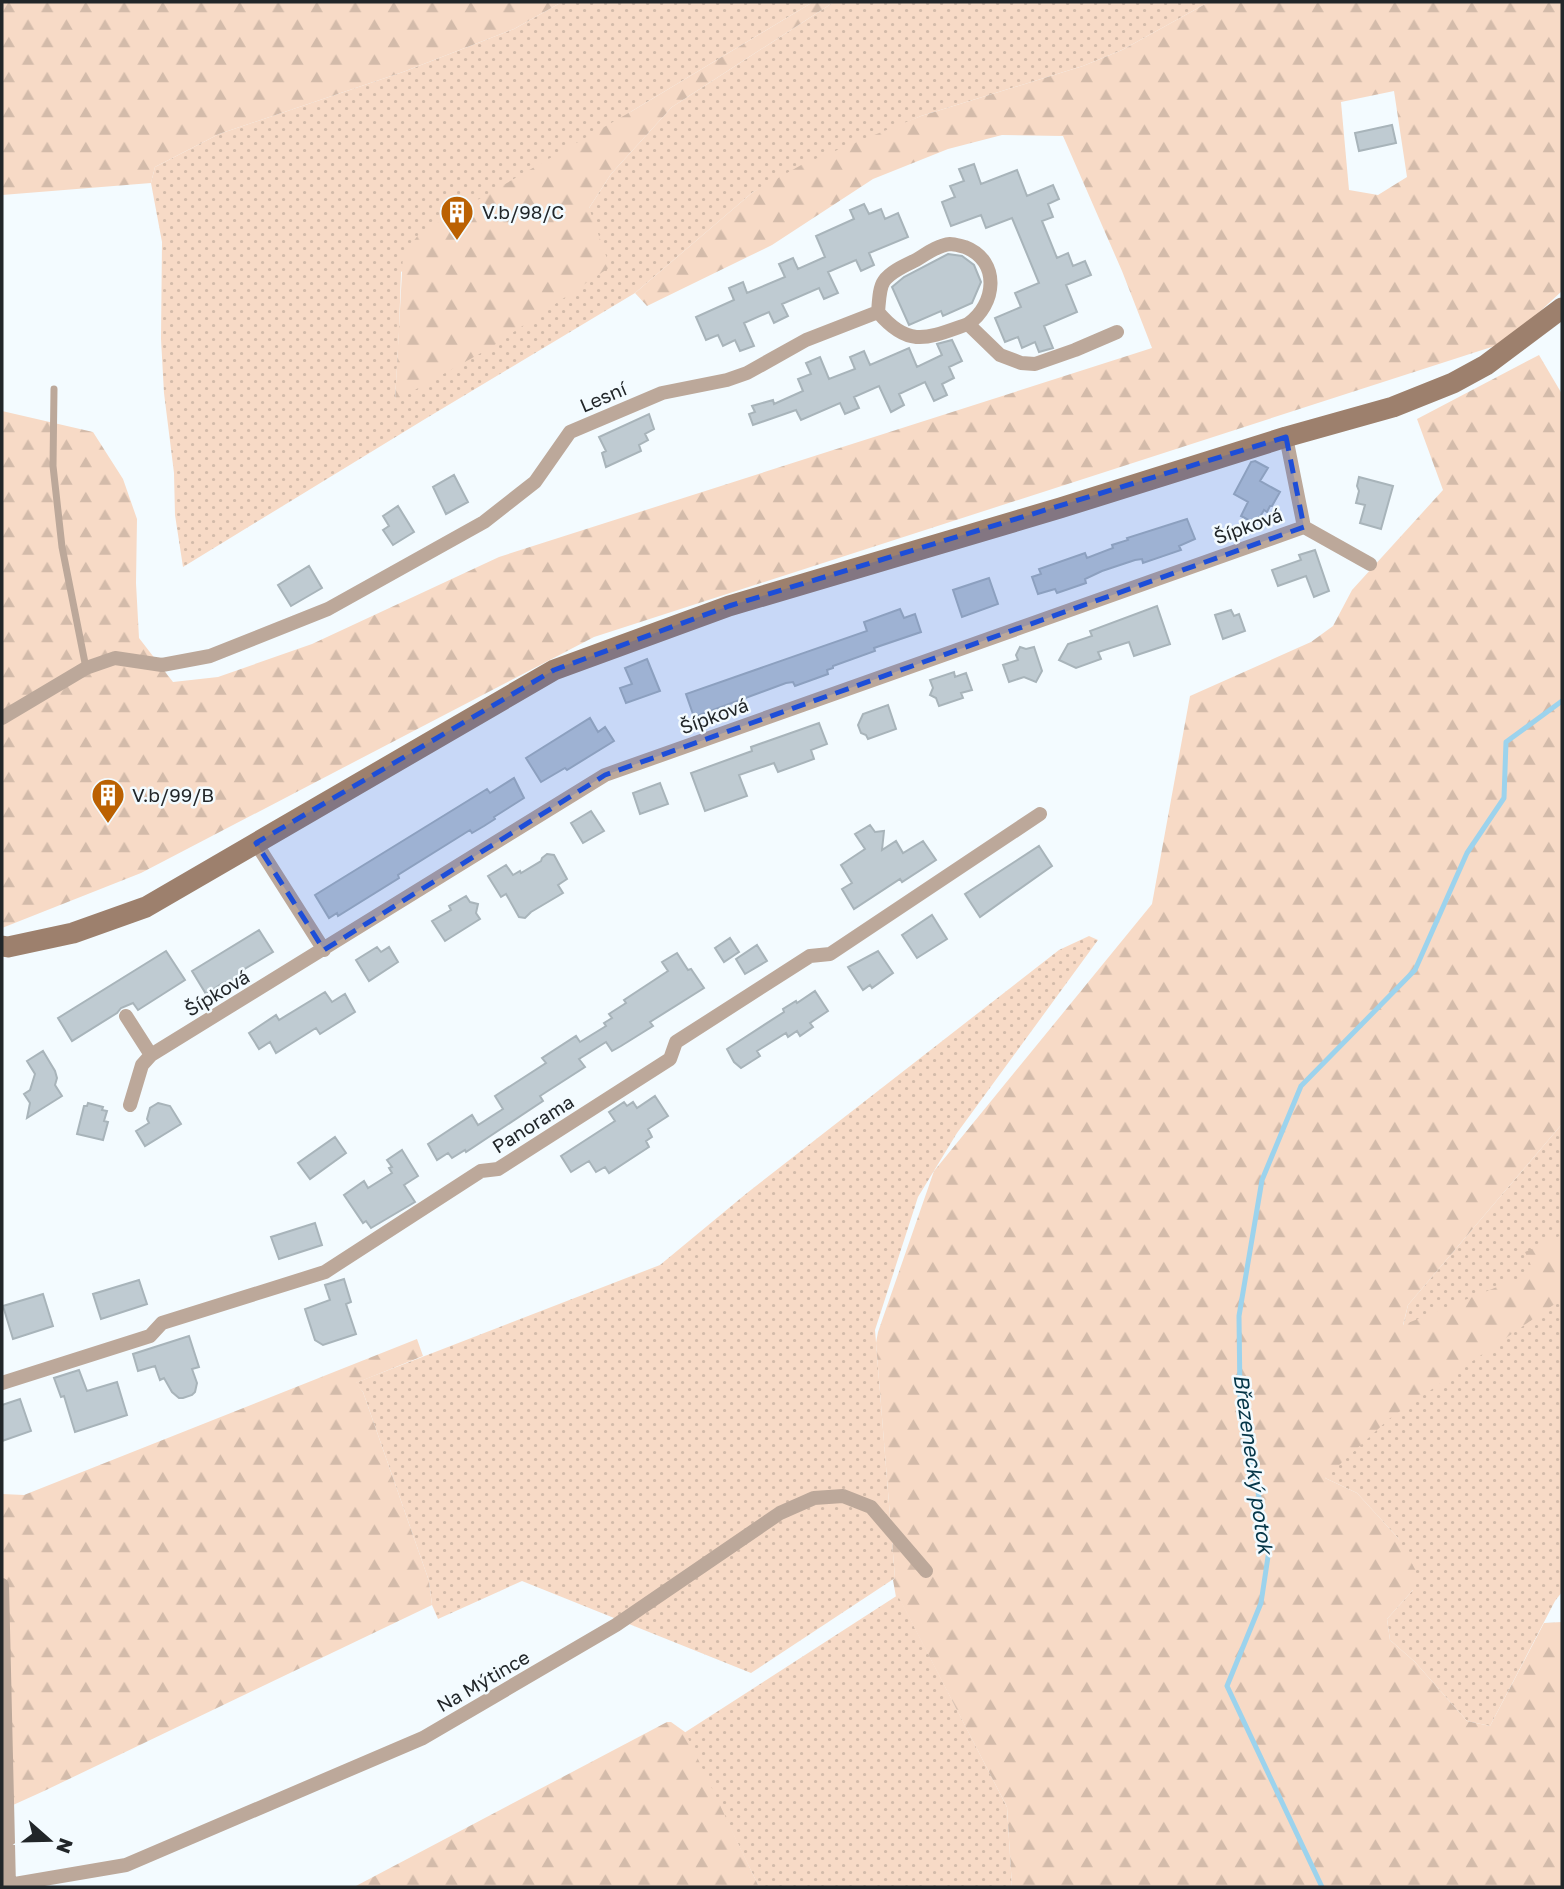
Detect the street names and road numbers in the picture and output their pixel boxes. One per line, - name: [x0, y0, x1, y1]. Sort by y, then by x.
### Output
- street label: Lesní: [576, 376, 631, 417]
- street label: Šípková: [1210, 503, 1285, 548]
- street label: Šípková: [676, 693, 751, 738]
- street label: Šípková: [180, 964, 253, 1021]
- street label: Panorama: [488, 1090, 578, 1158]
- street label: Na Mýtince: [432, 1645, 533, 1716]

